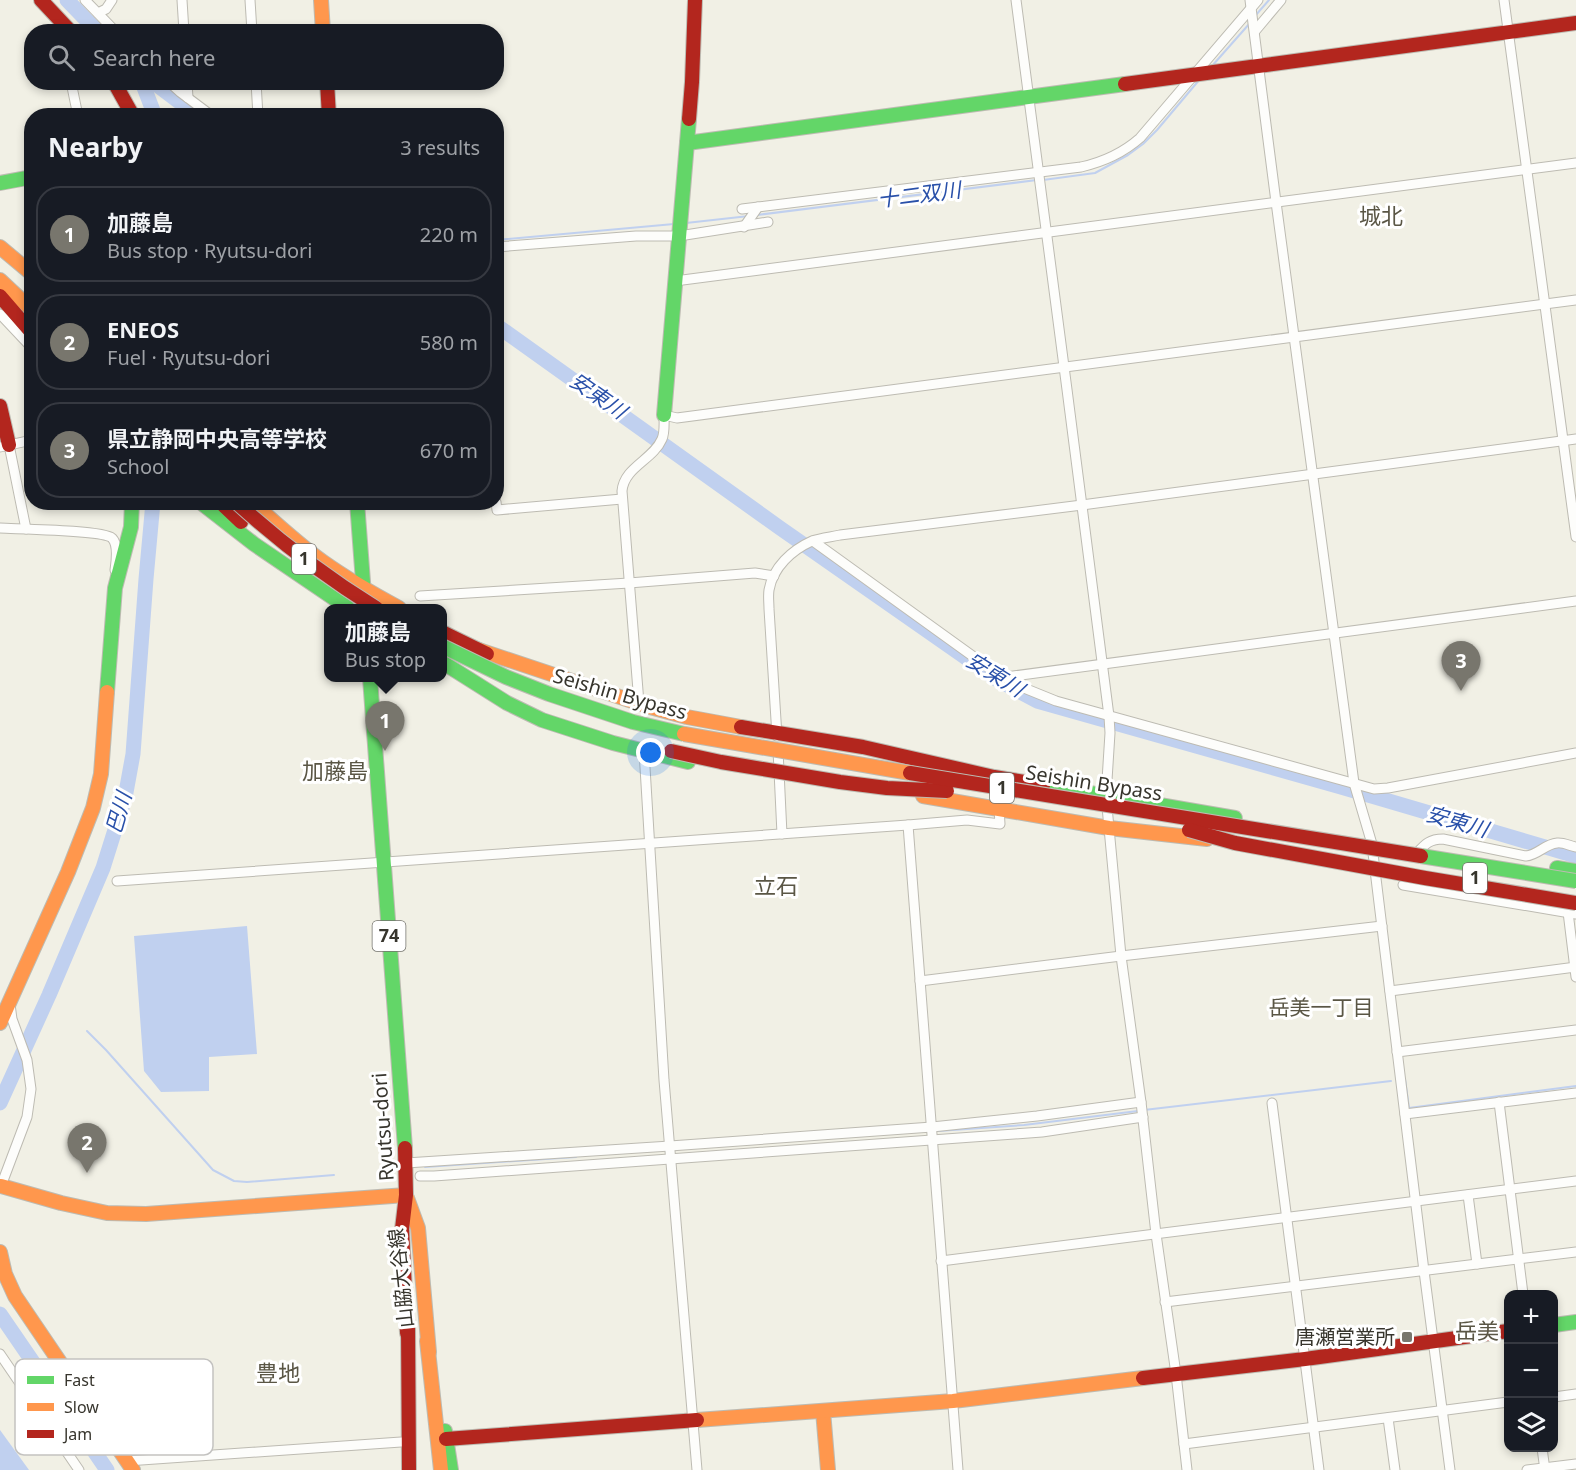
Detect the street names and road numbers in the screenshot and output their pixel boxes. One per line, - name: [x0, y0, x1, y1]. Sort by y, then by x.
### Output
- road number: 1: [292, 544, 316, 574]
- street label: Seishin Bypass: [550, 662, 690, 726]
- street label: Seishin Bypass: [1024, 758, 1164, 807]
- road number: 1: [990, 773, 1014, 803]
- road number: 1: [1463, 863, 1487, 893]
- road number: 74: [372, 921, 406, 951]
- street label: Ryutsu-dori: [365, 1072, 400, 1182]
- street label: 山脇大谷線: [382, 1227, 419, 1329]

